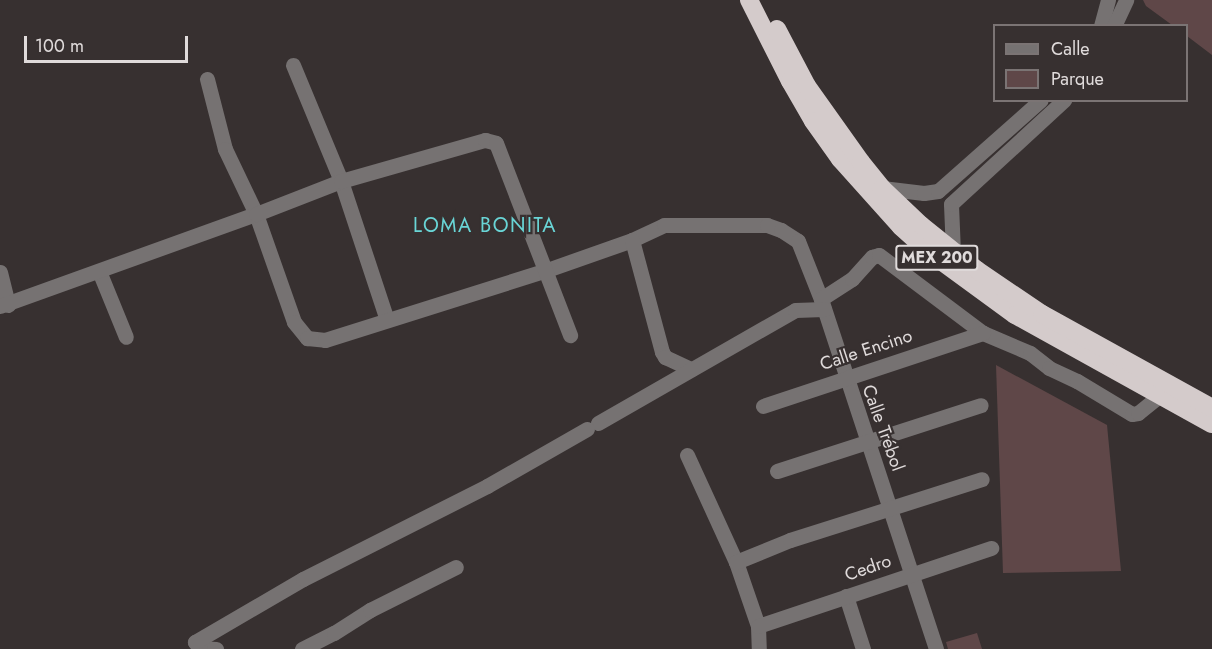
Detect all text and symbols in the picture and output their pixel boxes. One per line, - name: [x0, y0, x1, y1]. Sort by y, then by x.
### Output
- scale bar: [27, 24, 190, 62]
- legend: [993, 24, 1188, 102]
- text: 100 m: [35, 33, 84, 59]
- text: Calle: [1051, 36, 1090, 62]
- text: Parque: [1051, 66, 1104, 92]
- district label: LOMA BONITA: [413, 213, 557, 237]
- road number: MEX 200: [895, 245, 979, 271]
- street label: Calle Encino: [817, 325, 915, 375]
- street label: Calle Trébol: [857, 382, 909, 474]
- street label: Cedro: [842, 550, 894, 586]

